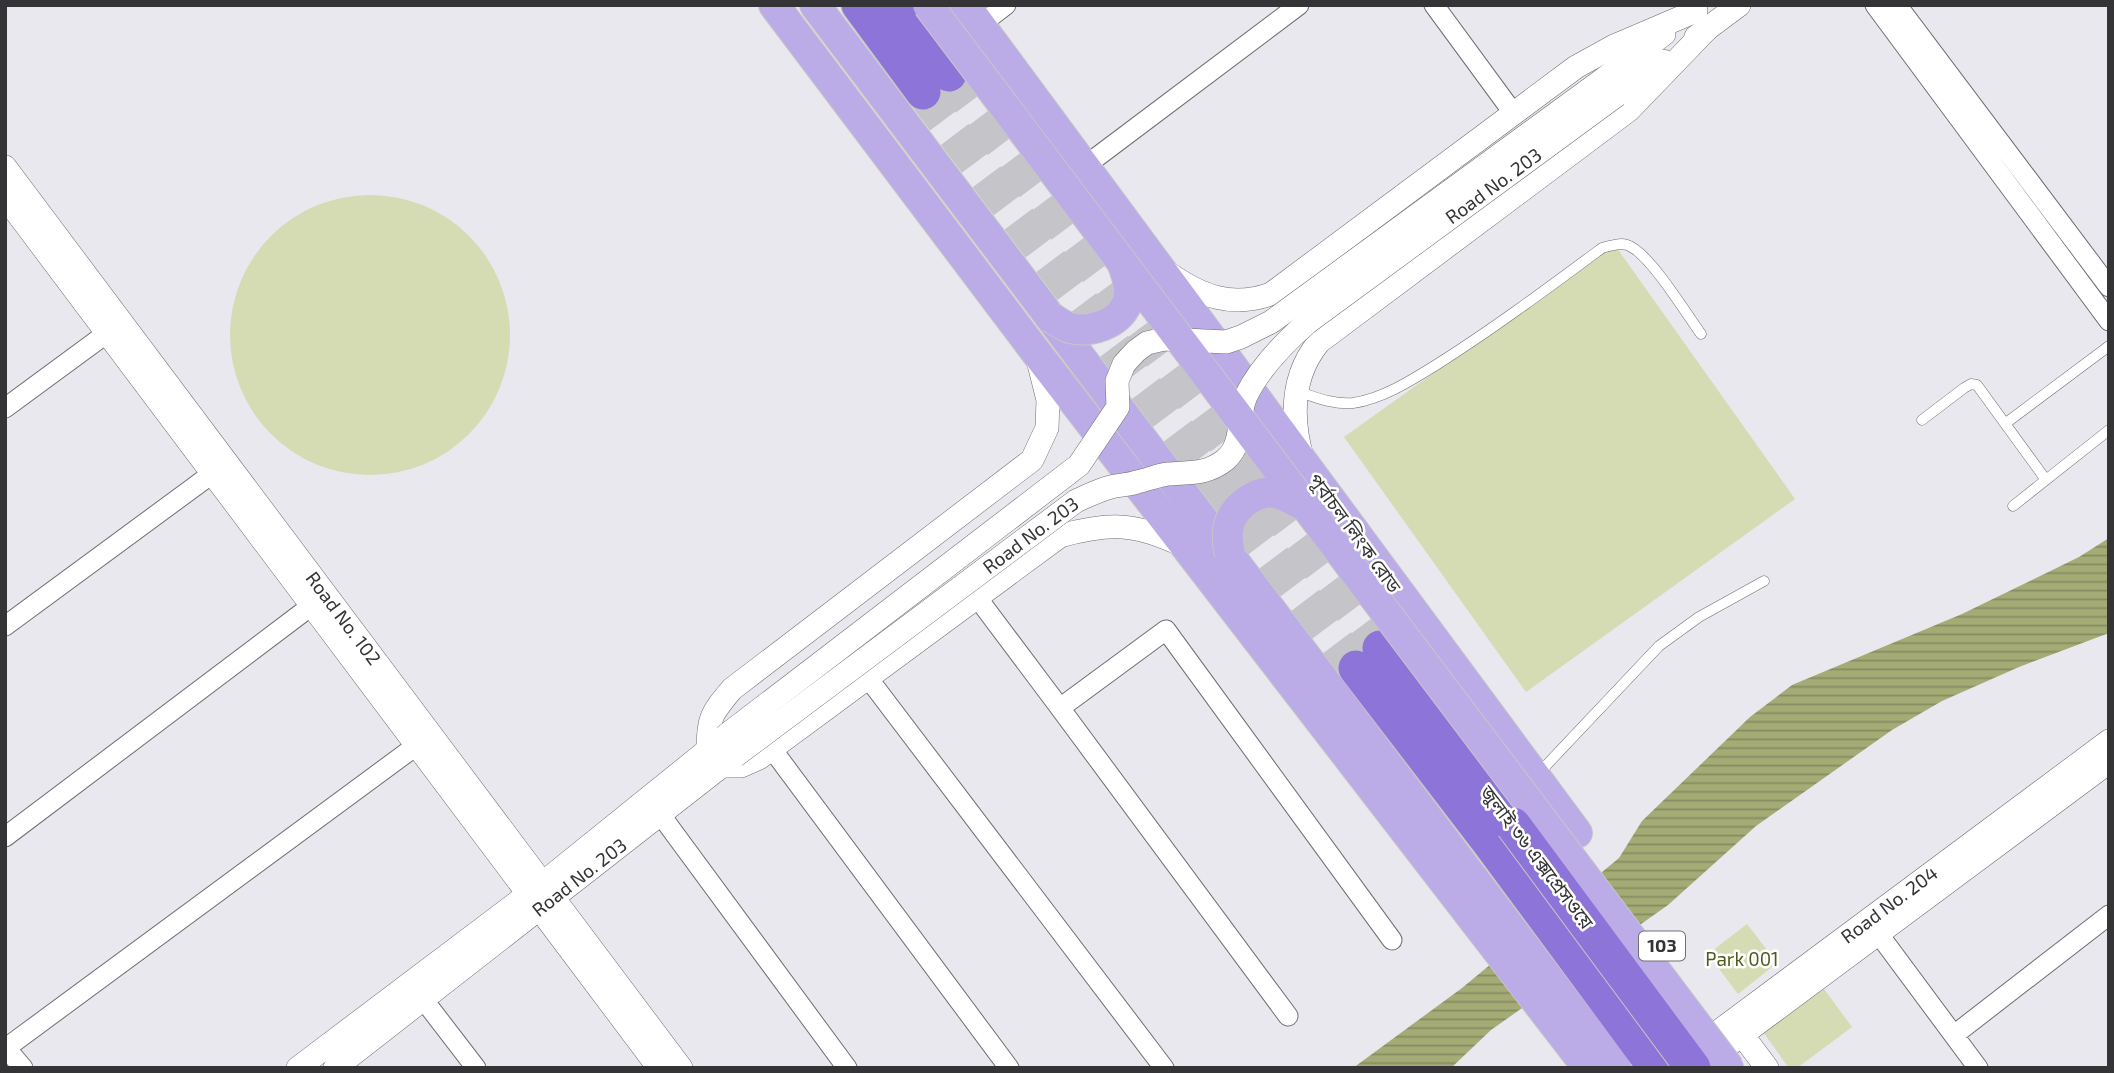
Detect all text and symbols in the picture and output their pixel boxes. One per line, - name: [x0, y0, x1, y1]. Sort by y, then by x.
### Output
- street label: Road No. 203: [1441, 142, 1546, 228]
- street label: পূর্বাচল লিংক রোড: [1304, 469, 1407, 598]
- street label: Road No. 203: [978, 491, 1083, 578]
- street label: Road No. 102: [302, 567, 386, 669]
- street label: জুলাই ৩৬ এক্সপ্রেসওয়ে: [1475, 780, 1599, 934]
- street label: Road No. 203: [527, 833, 631, 921]
- street label: Road No. 204: [1836, 861, 1942, 948]
- road number: 103: [1639, 931, 1685, 960]
- park label: Park 001: [1705, 947, 1779, 970]

